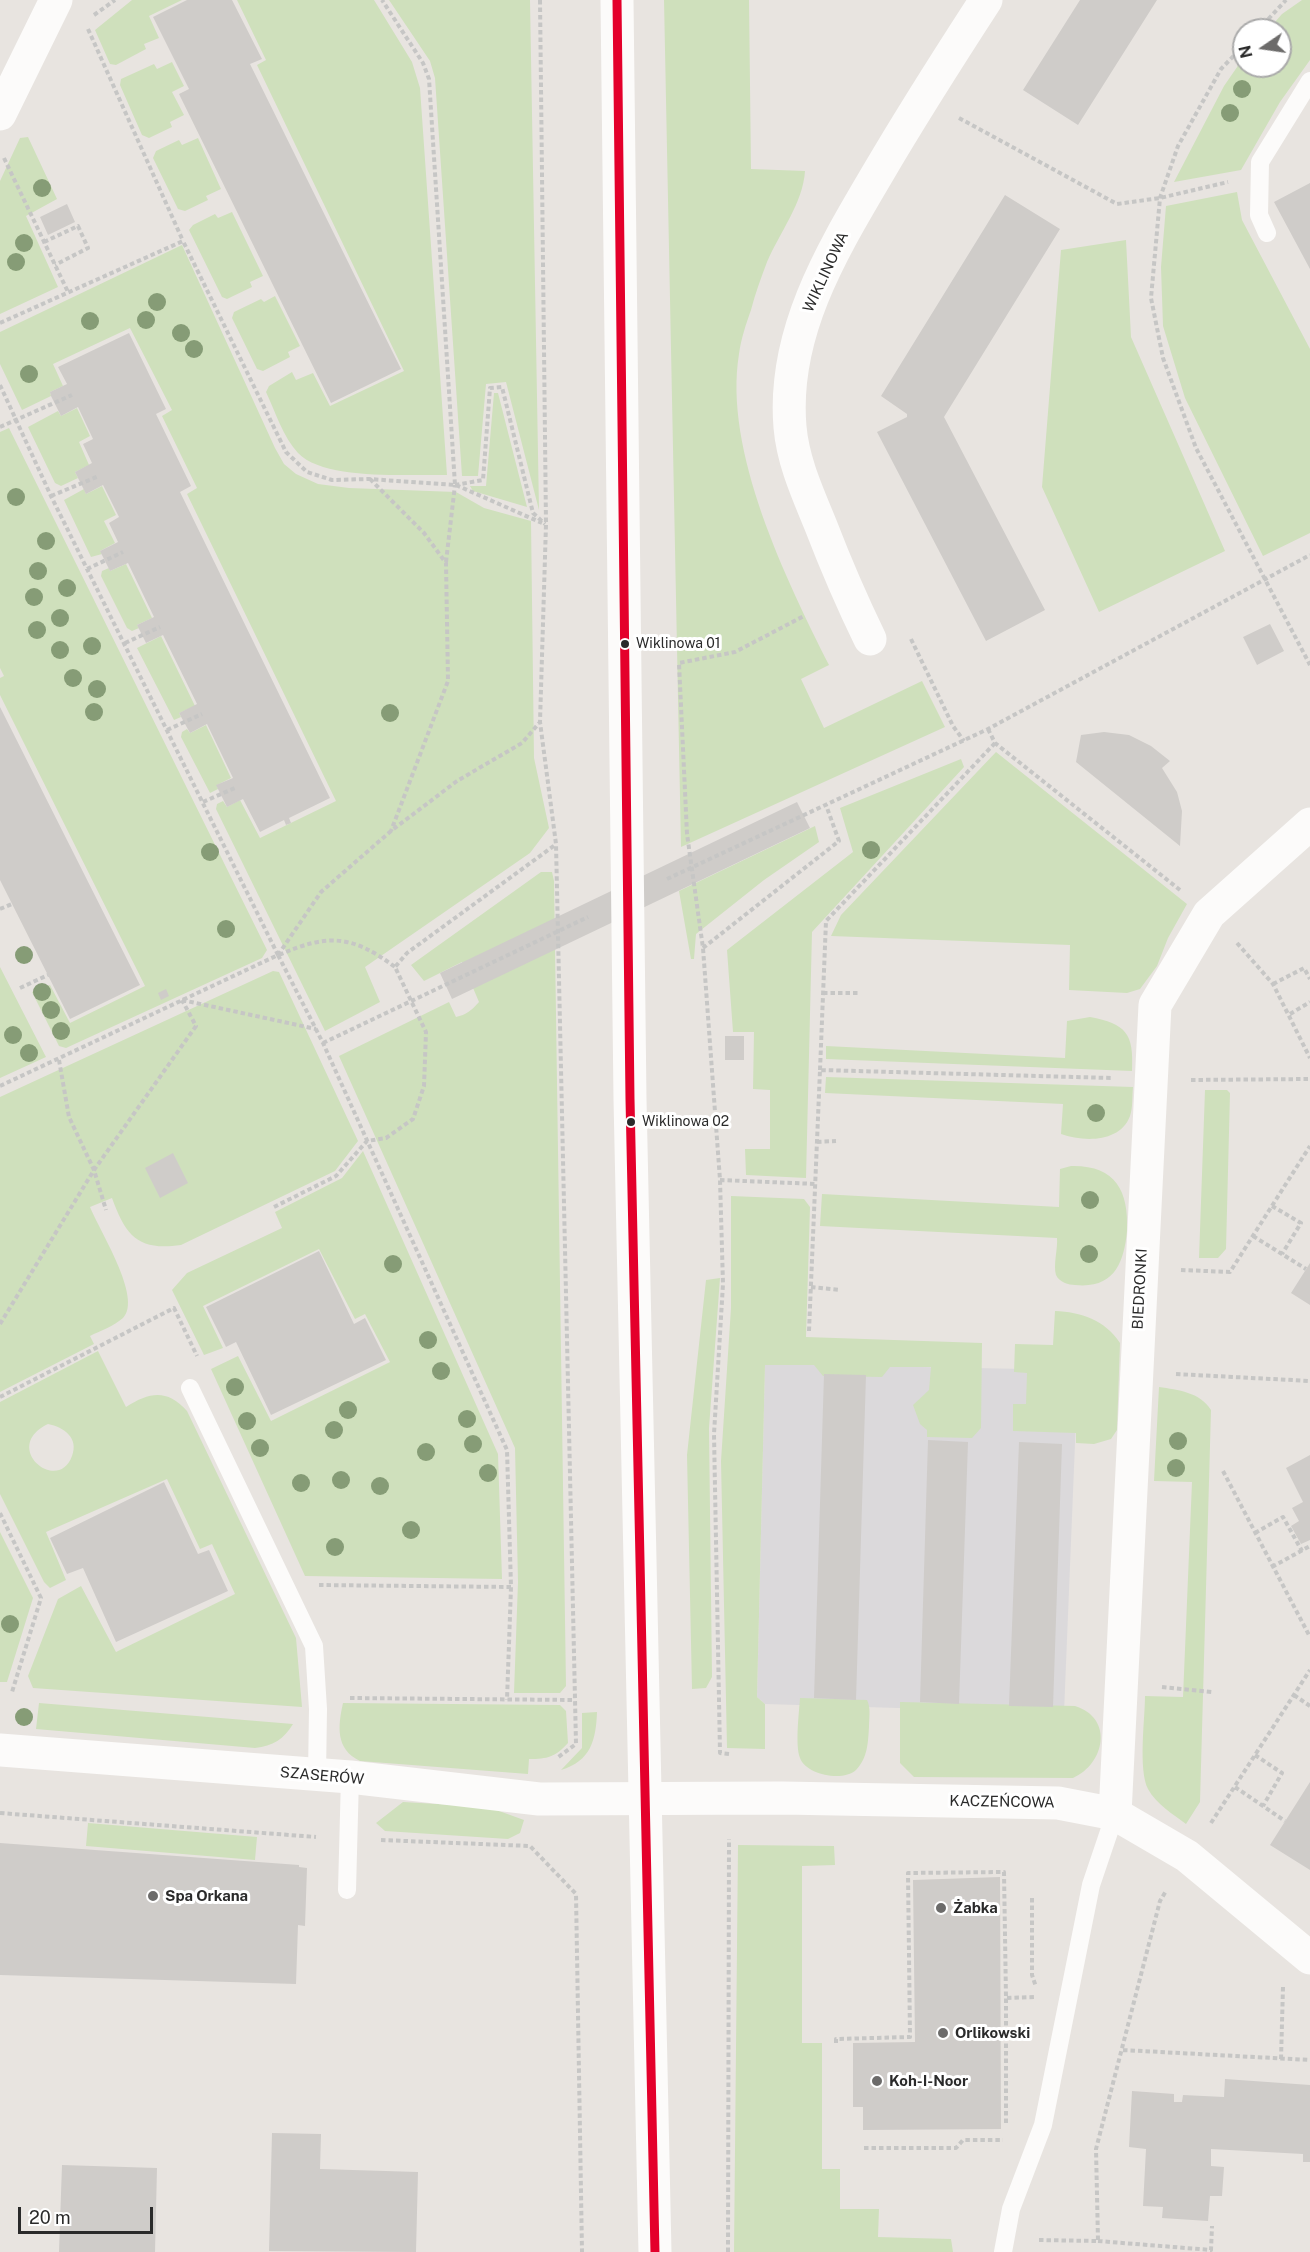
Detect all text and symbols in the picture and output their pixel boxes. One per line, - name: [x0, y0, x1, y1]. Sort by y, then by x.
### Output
- north arrow: [1232, 18, 1292, 78]
- text: N: [1235, 43, 1257, 60]
- street label: WIKLINOWA: [799, 229, 853, 315]
- place label: Wiklinowa 01: [636, 636, 721, 652]
- marker: Wiklinowa 01: [619, 638, 631, 650]
- place label: Wiklinowa 02: [642, 1114, 729, 1130]
- marker: Wiklinowa 02: [625, 1116, 637, 1128]
- street label: BIEDRONKI: [1129, 1248, 1151, 1330]
- street label: SZASERÓW: [279, 1763, 365, 1789]
- street label: KACZEŃCOWA: [949, 1792, 1055, 1812]
- place label: Spa Orkana: [165, 1887, 248, 1905]
- marker: Spa Orkana: [146, 1889, 160, 1903]
- place label: Żabka: [953, 1899, 998, 1917]
- marker: Żabka: [934, 1901, 948, 1915]
- place label: Orlikowski: [955, 2024, 1030, 2042]
- marker: Orlikowski: [936, 2026, 950, 2040]
- place label: Koh-I-Noor: [889, 2072, 968, 2090]
- marker: Koh-I-Noor: [870, 2074, 884, 2088]
- scale bar: [21, 2195, 156, 2233]
- text: 20 m: [29, 2207, 71, 2228]

